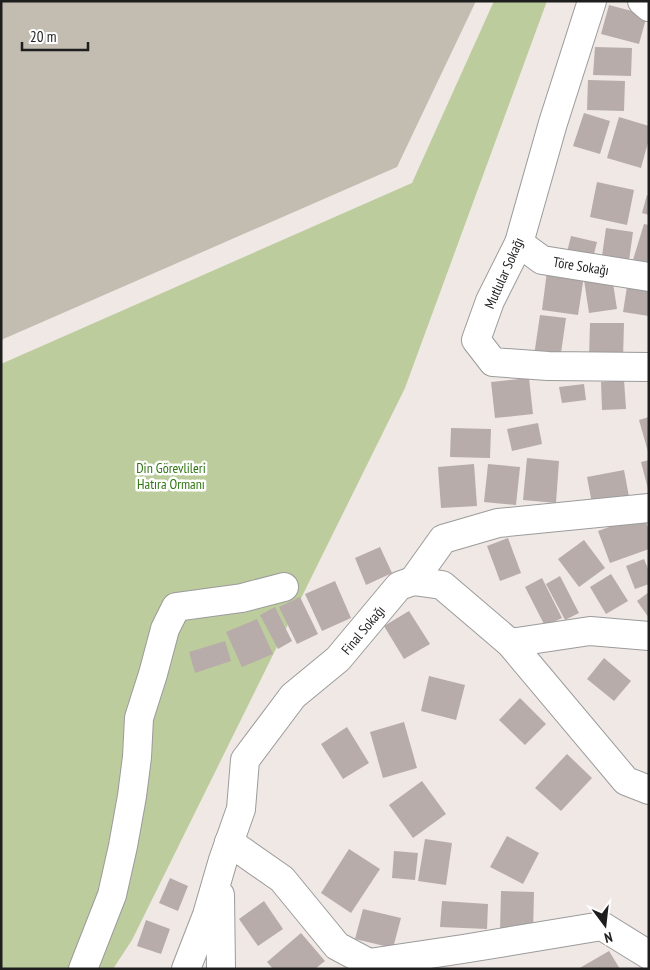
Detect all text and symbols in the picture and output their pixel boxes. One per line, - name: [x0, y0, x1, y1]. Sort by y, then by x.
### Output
- scale bar: [22, 20, 89, 52]
- text: 20 m: [30, 27, 56, 46]
- street label: Mutlular Sokağı: [480, 235, 528, 311]
- street label: Töre Sokağı: [552, 253, 610, 279]
- park label: Din Görevlileri Hatıra Ormanı: [136, 459, 206, 493]
- street label: Final Sokağı: [337, 602, 389, 658]
- north arrow: [580, 900, 630, 950]
- text: N: [602, 928, 614, 947]

